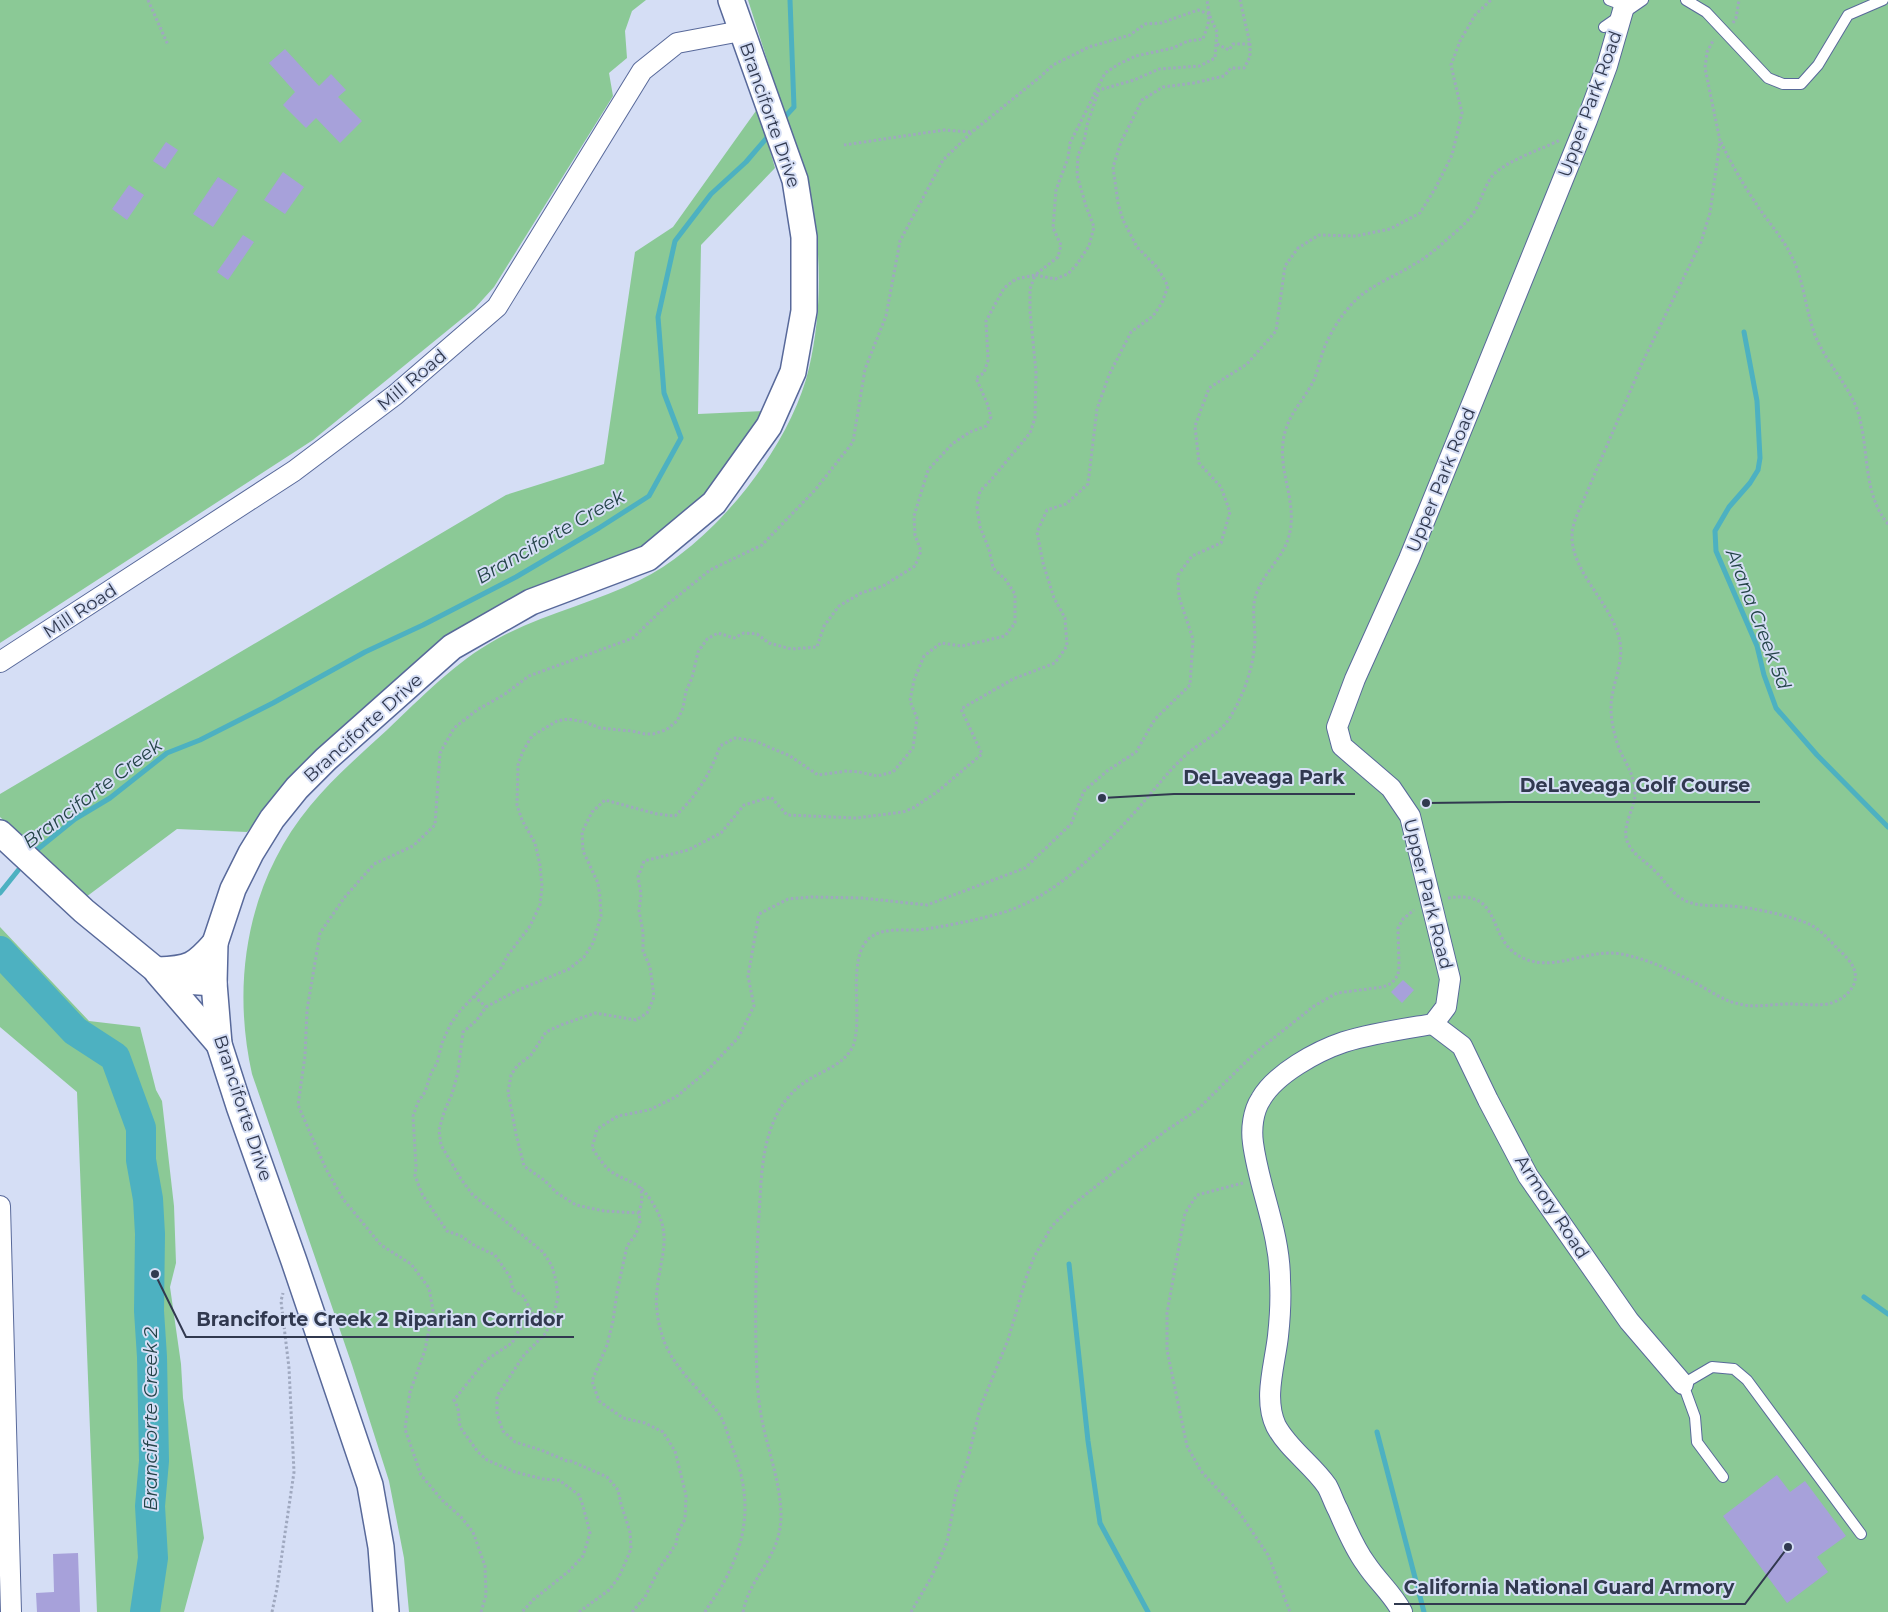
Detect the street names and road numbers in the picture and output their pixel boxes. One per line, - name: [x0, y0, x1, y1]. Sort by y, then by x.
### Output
- street label: Upper Park Road: [1553, 28, 1627, 180]
- street label: Branciforte Drive: [735, 40, 805, 191]
- street label: Mill Road: [373, 345, 451, 415]
- street label: Upper Park Road: [1402, 404, 1480, 556]
- street label: Mill Road: [39, 579, 121, 643]
- street label: Branciforte Drive: [299, 669, 427, 787]
- street label: Upper Park Road: [1399, 816, 1457, 972]
- street label: Branciforte Drive: [209, 1032, 277, 1184]
- street label: Armory Road: [1510, 1151, 1594, 1263]

